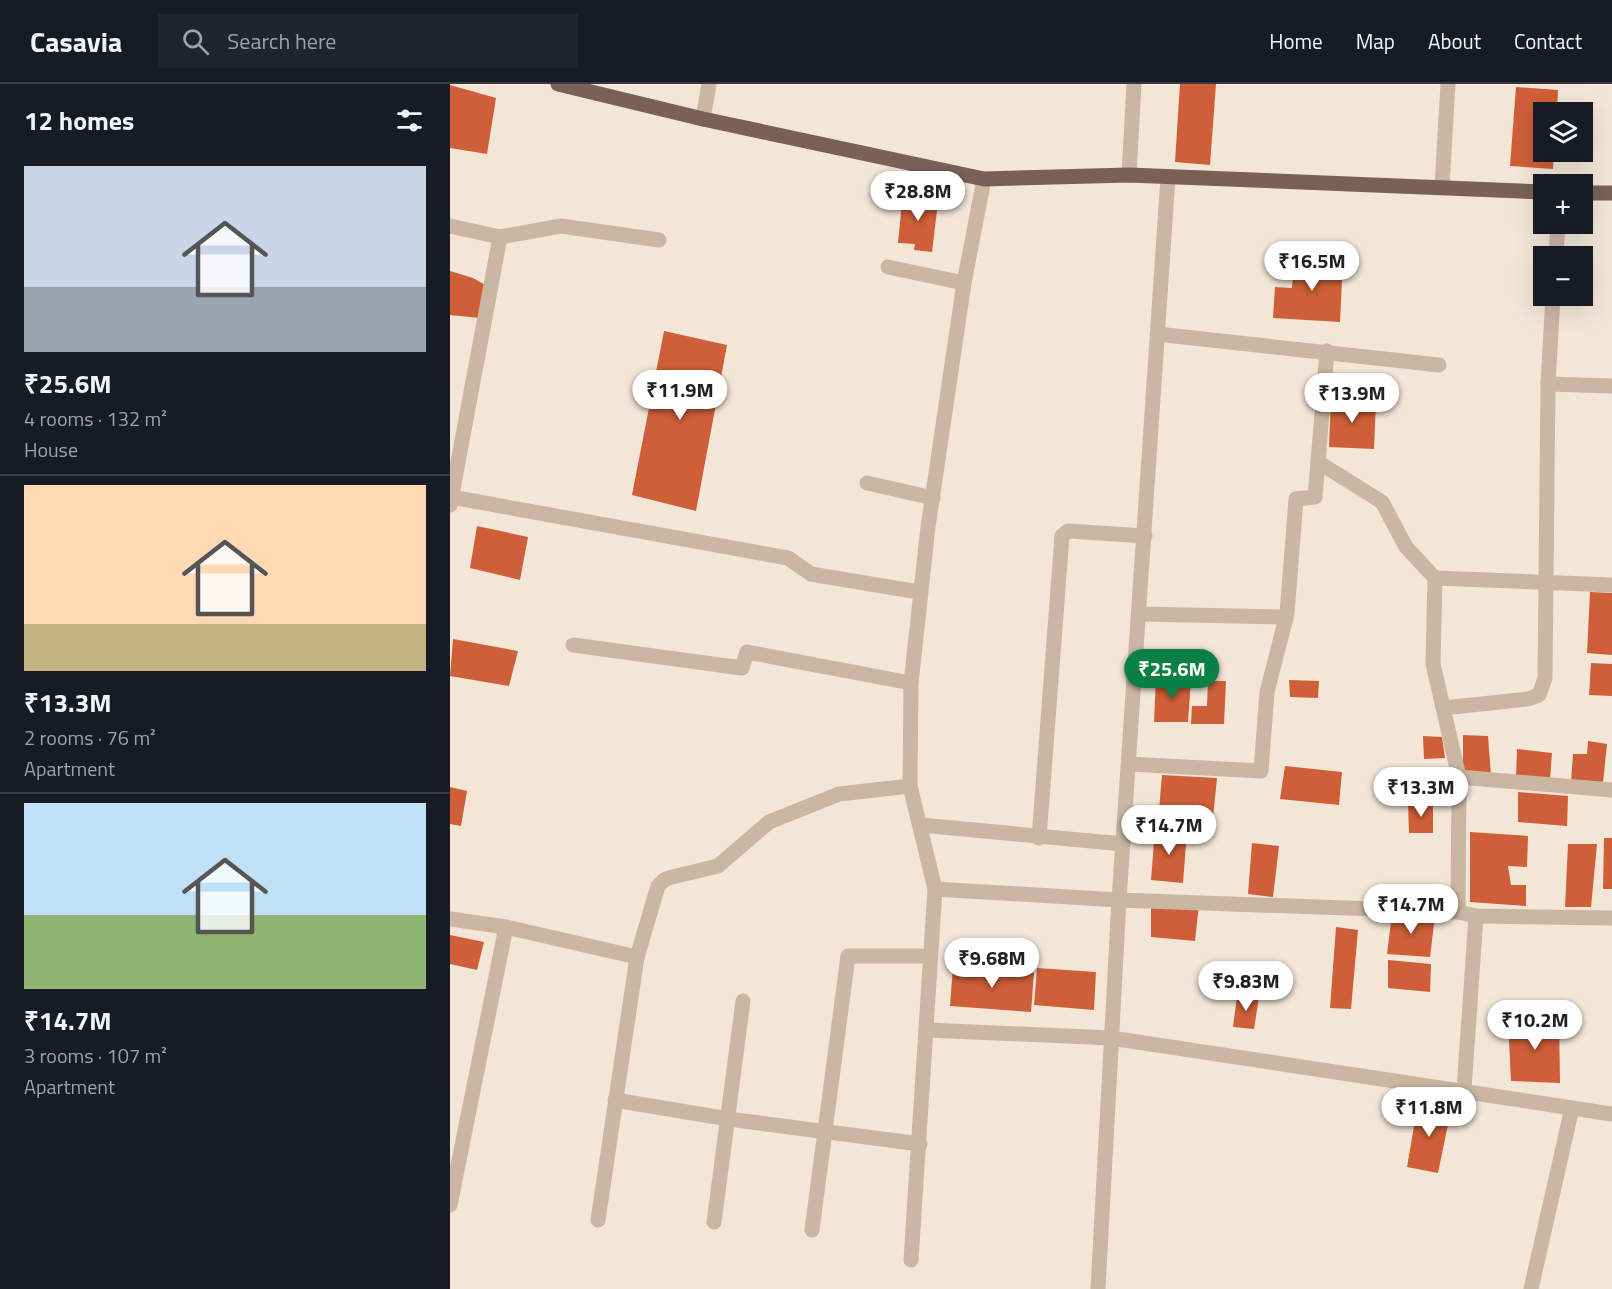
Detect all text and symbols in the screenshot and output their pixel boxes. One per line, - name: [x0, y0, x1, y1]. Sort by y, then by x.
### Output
- search box: [158, 14, 578, 68]
- text: Casavia: [30, 20, 122, 63]
- text: Search here: [227, 24, 336, 58]
- icon: search: [179, 25, 212, 58]
- text: Home: [1269, 25, 1323, 57]
- text: Map: [1356, 25, 1395, 57]
- text: About: [1428, 25, 1481, 57]
- text: Contact: [1514, 25, 1582, 57]
- text: 12 homes: [24, 101, 134, 140]
- map controls: [1533, 102, 1593, 306]
- button: layers: [1533, 102, 1593, 162]
- icon: filters: [393, 104, 426, 137]
- pin: ₹28.8M: [869, 171, 967, 222]
- button: +: [1533, 174, 1593, 234]
- text: ₹28.8M: [884, 175, 952, 206]
- icon: home: [171, 205, 279, 313]
- pin: ₹16.5M: [1263, 241, 1361, 292]
- text: ₹16.5M: [1278, 245, 1346, 276]
- button: −: [1533, 246, 1593, 306]
- text: ₹25.6M: [24, 364, 112, 403]
- pin: ₹11.9M: [631, 370, 729, 421]
- pin: ₹13.9M: [1303, 373, 1401, 424]
- text: ₹11.9M: [646, 374, 714, 405]
- text: ₹13.9M: [1318, 377, 1386, 408]
- text: 4 rooms · 132 m²: [24, 403, 167, 434]
- text: House: [24, 434, 78, 465]
- icon: home: [171, 524, 279, 632]
- pin: ₹25.6M: [1123, 649, 1221, 700]
- text: ₹25.6M: [1138, 653, 1206, 684]
- text: ₹13.3M: [24, 683, 112, 722]
- text: 2 rooms · 76 m²: [24, 722, 156, 753]
- text: Apartment: [24, 753, 115, 784]
- pin: ₹13.3M: [1372, 767, 1470, 818]
- text: ₹13.3M: [1387, 771, 1455, 802]
- pin: ₹14.7M: [1120, 805, 1218, 856]
- text: ₹14.7M: [1135, 809, 1203, 840]
- icon: home: [171, 842, 279, 950]
- pin: ₹14.7M: [1362, 884, 1460, 935]
- text: ₹14.7M: [1377, 888, 1445, 919]
- pin: ₹9.68M: [943, 938, 1041, 989]
- text: ₹9.68M: [958, 942, 1026, 973]
- pin: ₹9.83M: [1197, 961, 1295, 1012]
- text: ₹9.83M: [1212, 965, 1280, 996]
- pin: ₹10.2M: [1486, 1000, 1584, 1051]
- text: ₹14.7M: [24, 1001, 112, 1040]
- text: ₹10.2M: [1501, 1004, 1569, 1035]
- text: 3 rooms · 107 m²: [24, 1040, 167, 1071]
- text: Apartment: [24, 1071, 115, 1102]
- pin: ₹11.8M: [1380, 1087, 1478, 1138]
- text: ₹11.8M: [1395, 1091, 1463, 1122]

